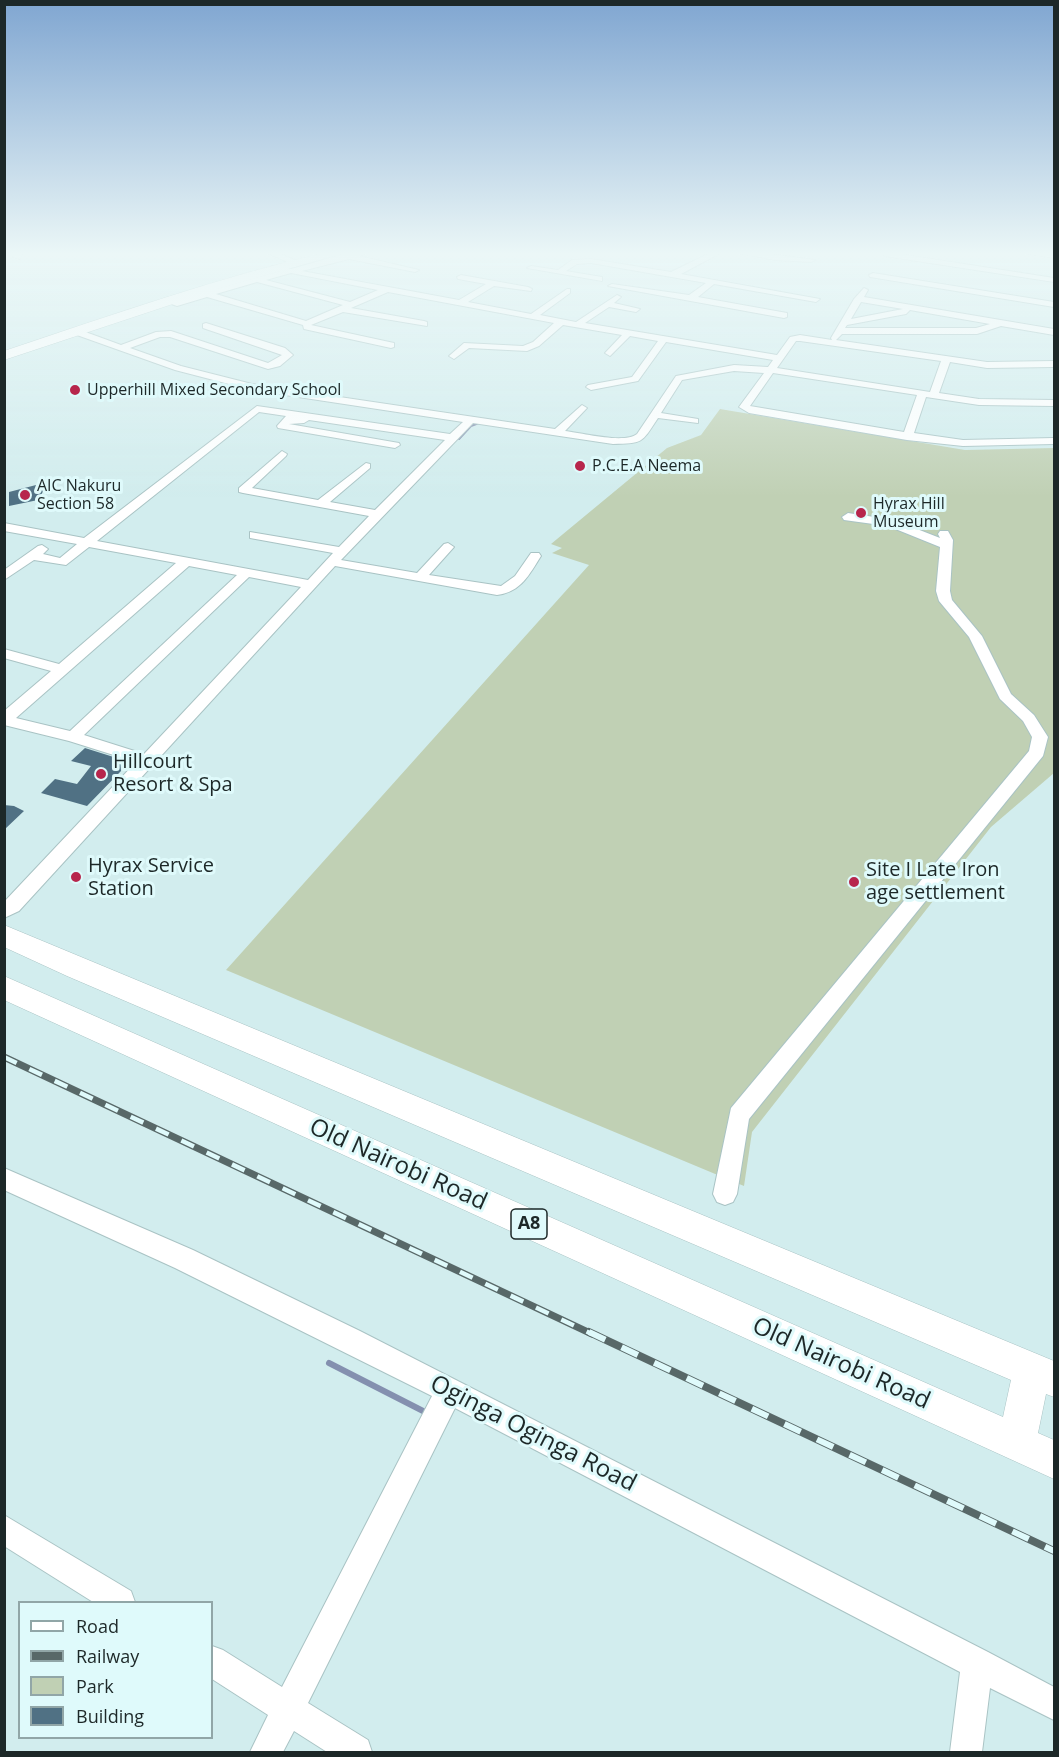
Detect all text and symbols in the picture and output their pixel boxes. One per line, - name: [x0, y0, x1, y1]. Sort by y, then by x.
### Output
- place label: Upperhill Mixed Secondary School: [87, 380, 341, 400]
- marker: Upperhill Mixed Secondary School: [68, 383, 82, 397]
- place label: P.C.E.A Neema: [592, 456, 701, 476]
- marker: P.C.E.A Neema: [573, 459, 587, 473]
- place label: AIC Nakuru Section 58: [37, 476, 121, 514]
- marker: AIC Nakuru Section 58: [18, 488, 32, 502]
- place label: Hyrax Hill Museum: [873, 494, 945, 532]
- marker: Hyrax Hill Museum: [854, 506, 868, 520]
- place label: Hillcourt Resort & Spa: [113, 750, 233, 797]
- marker: Hillcourt Resort & Spa: [94, 767, 108, 781]
- place label: Hyrax Service Station: [88, 854, 214, 901]
- place label: Site I Late Iron age settlement: [866, 858, 1005, 905]
- marker: Hyrax Service Station: [69, 870, 83, 884]
- marker: Site I Late Iron age settlement: [847, 875, 861, 889]
- street label: Old Nairobi Road: [305, 1113, 491, 1217]
- road number: A8: [511, 1209, 547, 1239]
- street label: Old Nairobi Road: [748, 1312, 934, 1416]
- street label: Oginga Oginga Road: [425, 1370, 641, 1498]
- legend: [18, 1601, 213, 1739]
- text: Road: [76, 1614, 119, 1638]
- text: Railway: [76, 1644, 139, 1668]
- text: Park: [76, 1674, 114, 1698]
- text: Building: [76, 1704, 144, 1728]

